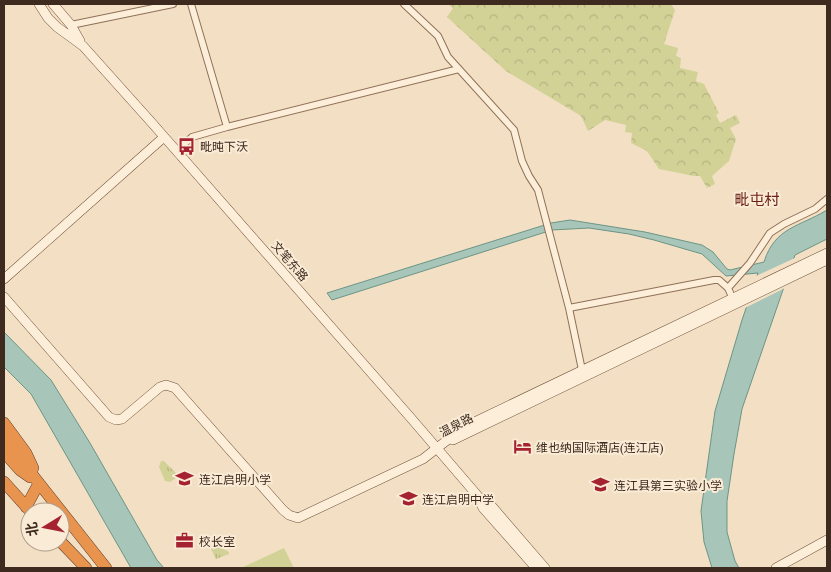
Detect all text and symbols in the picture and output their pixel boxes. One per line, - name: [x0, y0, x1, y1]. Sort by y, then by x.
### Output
- bus stop icon: 毗旽下沃: [176, 136, 196, 156]
- place label: 毗旽下沃: [200, 139, 248, 154]
- district label: 毗屯村: [734, 190, 780, 209]
- street label: 文笔东路: [269, 238, 311, 284]
- street label: 温泉路: [437, 410, 475, 440]
- hotel icon: 维也纳国际酒店(连江店): [512, 437, 532, 457]
- place label: 维也纳国际酒店(连江店): [536, 440, 664, 456]
- school or university icon: 连江启明小学: [175, 469, 195, 489]
- place label: 连江启明小学: [199, 472, 271, 487]
- school or university icon: 连江县第三实验小学: [590, 475, 610, 495]
- place label: 连江县第三实验小学: [614, 478, 722, 493]
- school or university icon: 连江启明中学: [398, 489, 418, 509]
- place label: 连江启明中学: [422, 492, 494, 507]
- north arrow: [20, 502, 70, 552]
- text: 北: [22, 521, 42, 538]
- office icon: 校长室: [175, 531, 195, 551]
- place label: 校长室: [199, 534, 235, 549]

